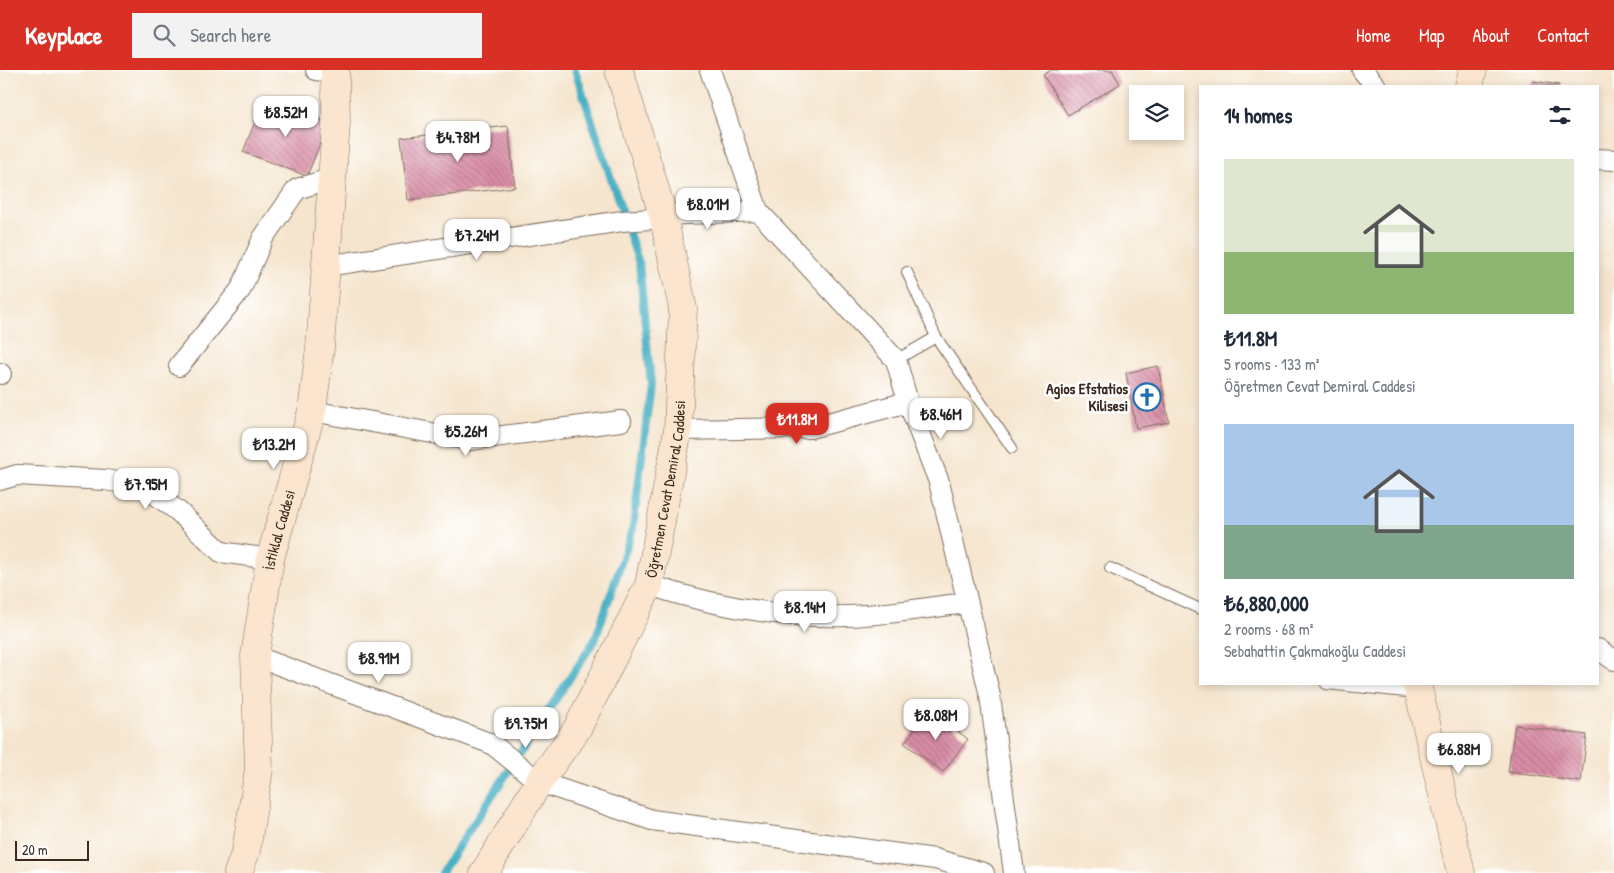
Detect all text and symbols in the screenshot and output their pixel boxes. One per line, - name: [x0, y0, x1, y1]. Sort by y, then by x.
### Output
- search box: [132, 13, 482, 58]
- text: Keyplace: [25, 19, 102, 51]
- icon: search: [150, 21, 178, 49]
- text: Search here: [190, 22, 271, 48]
- text: Home: [1356, 23, 1391, 48]
- text: Map: [1419, 23, 1444, 48]
- text: About: [1472, 23, 1509, 48]
- text: Contact: [1537, 23, 1589, 48]
- map controls: [1129, 85, 1184, 140]
- button: layers: [1129, 85, 1184, 140]
- pin: ₺8.52M: [245, 96, 327, 138]
- text: ₺8.52M: [264, 101, 308, 123]
- text: 14 homes: [1224, 101, 1292, 130]
- icon: filters: [1546, 101, 1574, 129]
- pin: ₺4.78M: [417, 121, 499, 163]
- text: ₺4.78M: [437, 126, 479, 148]
- pin: ₺8.01M: [667, 188, 749, 230]
- icon: home: [1354, 191, 1444, 281]
- text: ₺8.01M: [687, 193, 729, 215]
- pin: ₺7.24M: [436, 218, 518, 261]
- text: ₺7.24M: [455, 224, 499, 246]
- text: ₺11.8M: [1224, 324, 1277, 353]
- text: 5 rooms · 133 m²: [1224, 353, 1320, 375]
- text: Öğretmen Cevat Demiral Caddesi: [1224, 375, 1416, 397]
- place label: Agios Efstatios Kilisesi: [1046, 378, 1128, 416]
- church icon: Agios Efstatios Kilisesi: [1132, 382, 1162, 412]
- pin: ₺8.46M: [900, 398, 982, 440]
- street label: Öğretmen Cevat Demiral Caddesi: [640, 400, 690, 580]
- pin: ₺11.8M: [756, 402, 838, 445]
- text: ₺8.46M: [920, 403, 962, 425]
- text: ₺11.8M: [777, 408, 817, 430]
- pin: ₺5.26M: [425, 414, 507, 457]
- text: ₺5.26M: [445, 420, 487, 442]
- pin: ₺13.2M: [233, 428, 315, 470]
- text: ₺13.2M: [253, 433, 295, 455]
- icon: home: [1354, 456, 1444, 546]
- pin: ₺7.95M: [105, 468, 187, 510]
- text: ₺7.95M: [125, 473, 167, 495]
- street label: İstiklal Caddesi: [258, 487, 300, 571]
- text: ₺6,880,000: [1224, 589, 1309, 618]
- pin: ₺8.14M: [764, 590, 846, 633]
- text: ₺8.14M: [785, 596, 825, 618]
- text: 2 rooms · 68 m²: [1224, 618, 1313, 640]
- text: Sebahattin Çakmakoğlu Caddesi: [1224, 640, 1406, 662]
- pin: ₺8.91M: [338, 642, 420, 684]
- text: ₺8.91M: [359, 647, 399, 669]
- pin: ₺8.08M: [895, 698, 977, 741]
- text: ₺8.08M: [914, 704, 958, 726]
- pin: ₺9.75M: [485, 706, 567, 749]
- text: ₺9.75M: [505, 712, 547, 734]
- pin: ₺6.88M: [1418, 732, 1500, 775]
- text: ₺6.88M: [1438, 738, 1480, 760]
- scale bar: [15, 838, 89, 861]
- text: 20 m: [22, 840, 48, 859]

